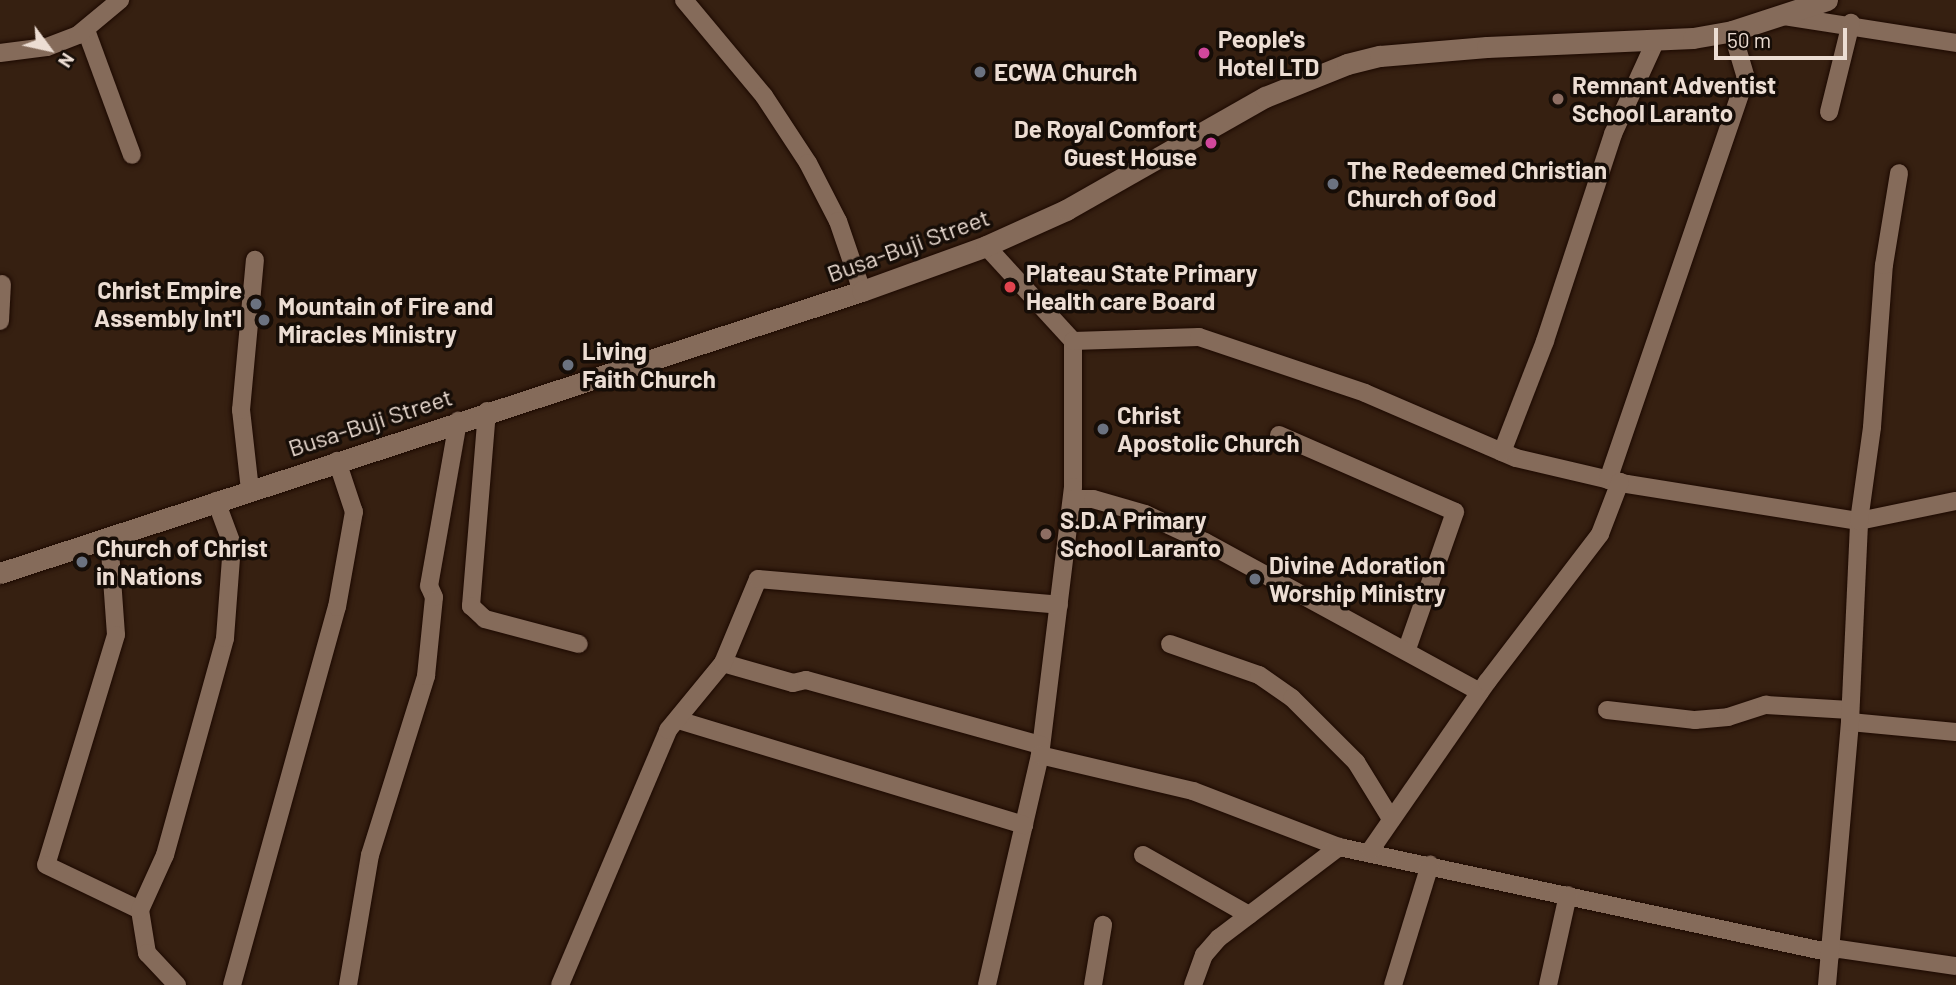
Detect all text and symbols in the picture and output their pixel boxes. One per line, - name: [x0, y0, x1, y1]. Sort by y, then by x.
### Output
- north arrow: [14, 14, 84, 84]
- scale bar: [1718, 14, 1851, 58]
- place label: People's Hotel LTD: [1218, 25, 1319, 81]
- text: 50 m: [1727, 27, 1771, 52]
- marker: People's Hotel LTD: [1196, 45, 1212, 61]
- text: N: [54, 49, 80, 72]
- place label: ECWA Church: [994, 58, 1137, 86]
- marker: ECWA Church: [972, 64, 988, 80]
- place label: Remnant Adventist School Laranto: [1572, 71, 1776, 127]
- marker: Remnant Adventist School Laranto: [1550, 91, 1566, 107]
- place label: De Royal Comfort Guest House: [1014, 115, 1197, 171]
- marker: De Royal Comfort Guest House: [1203, 135, 1219, 151]
- place label: The Redeemed Christian Church of God: [1347, 156, 1607, 212]
- marker: The Redeemed Christian Church of God: [1325, 176, 1341, 192]
- street label: Busa-Buji Street: [823, 202, 993, 288]
- place label: Plateau State Primary Health care Board: [1026, 259, 1258, 315]
- place label: Christ Empire Assembly Int'l: [94, 276, 242, 332]
- marker: Plateau State Primary Health care Board: [1000, 277, 1020, 297]
- place label: Mountain of Fire and Miracles Ministry: [278, 292, 493, 348]
- marker: Christ Empire Assembly Int'l: [248, 296, 264, 312]
- marker: Mountain of Fire and Miracles Ministry: [256, 312, 272, 328]
- place label: Living Faith Church: [582, 337, 716, 393]
- marker: Living Faith Church: [560, 357, 576, 373]
- street label: Busa-Buji Street: [284, 382, 456, 462]
- place label: Christ Apostolic Church: [1117, 401, 1300, 457]
- marker: Christ Apostolic Church: [1095, 421, 1111, 437]
- place label: S.D.A Primary School Laranto: [1060, 506, 1221, 562]
- marker: S.D.A Primary School Laranto: [1038, 526, 1054, 542]
- place label: Church of Christ in Nations: [96, 534, 268, 590]
- place label: Divine Adoration Worship Ministry: [1269, 551, 1446, 607]
- marker: Church of Christ in Nations: [74, 554, 90, 570]
- marker: Divine Adoration Worship Ministry: [1247, 571, 1263, 587]

